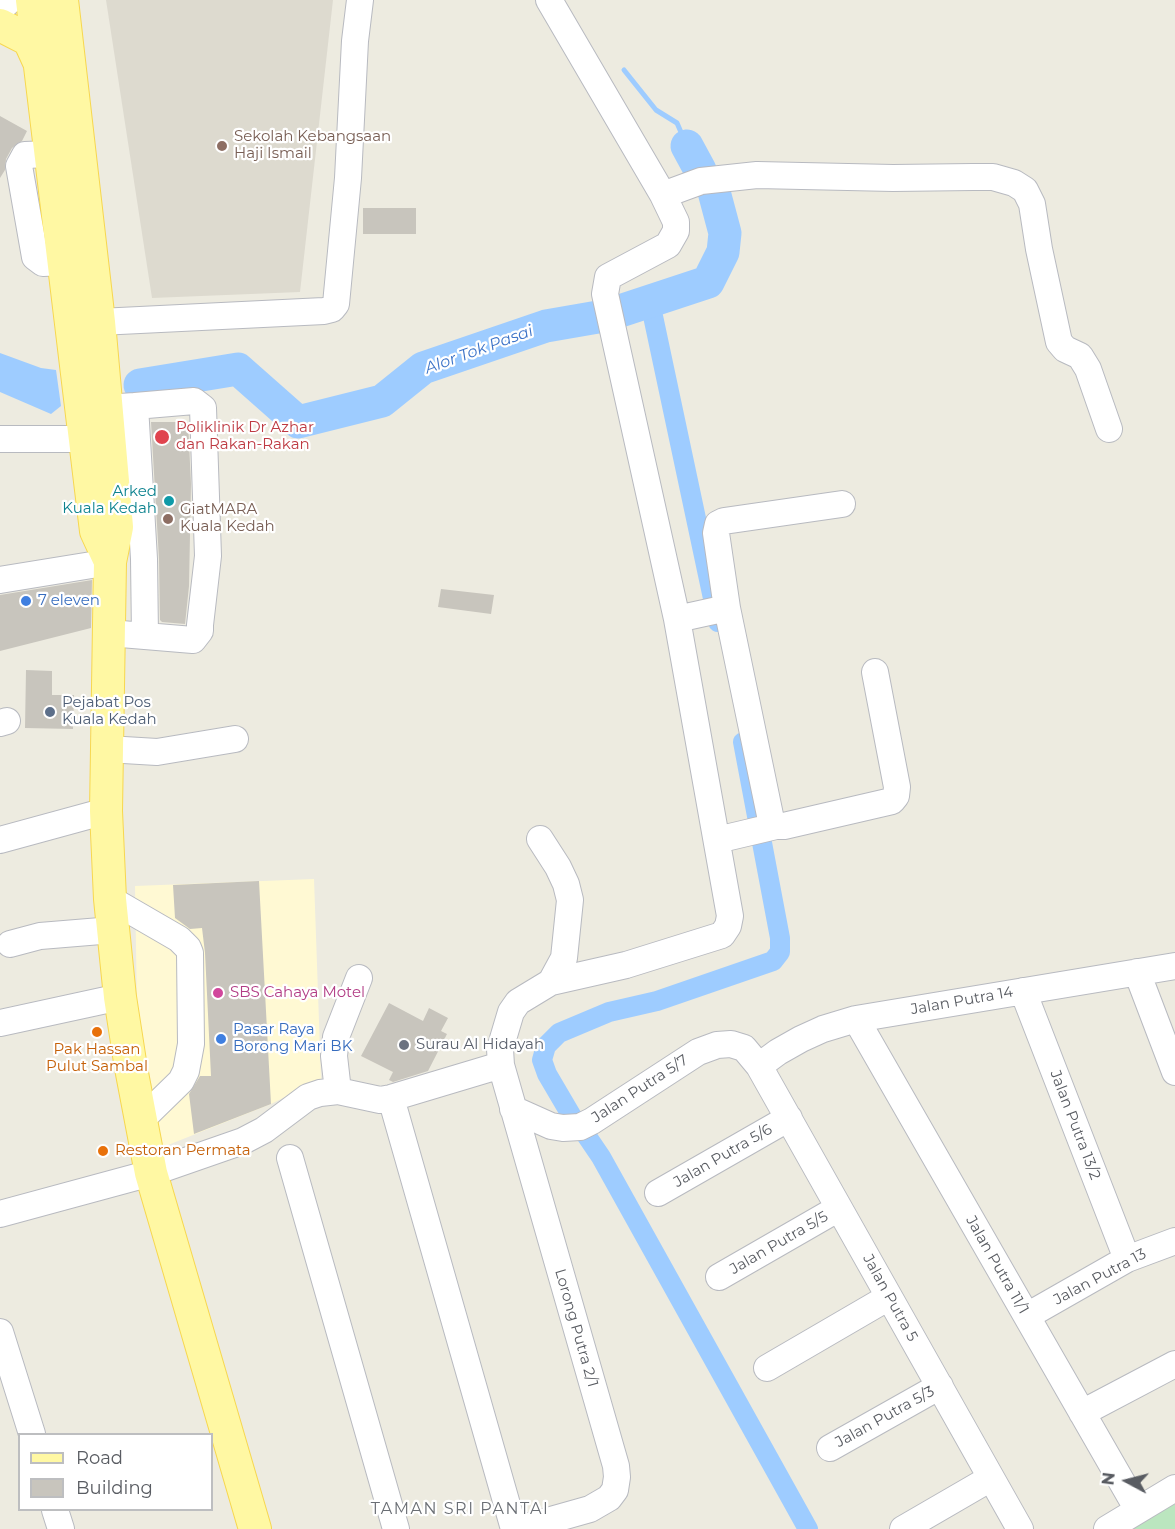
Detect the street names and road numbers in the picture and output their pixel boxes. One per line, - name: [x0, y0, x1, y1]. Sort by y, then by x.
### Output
- street label: Jalan Putra 14: [909, 983, 1015, 1019]
- street label: Jalan Putra 5/7: [589, 1051, 691, 1127]
- street label: Jalan Putra 13/2: [1046, 1068, 1104, 1182]
- street label: Jalan Putra 5/6: [671, 1121, 775, 1191]
- street label: Jalan Putra 5/5: [727, 1208, 831, 1278]
- street label: Jalan Putra 11/1: [962, 1213, 1032, 1317]
- street label: Jalan Putra 13: [1051, 1245, 1149, 1309]
- street label: Jalan Putra 5: [859, 1251, 921, 1345]
- street label: Lorong Putra 2/1: [550, 1267, 602, 1389]
- street label: Jalan Putra 5/3: [832, 1382, 938, 1452]

